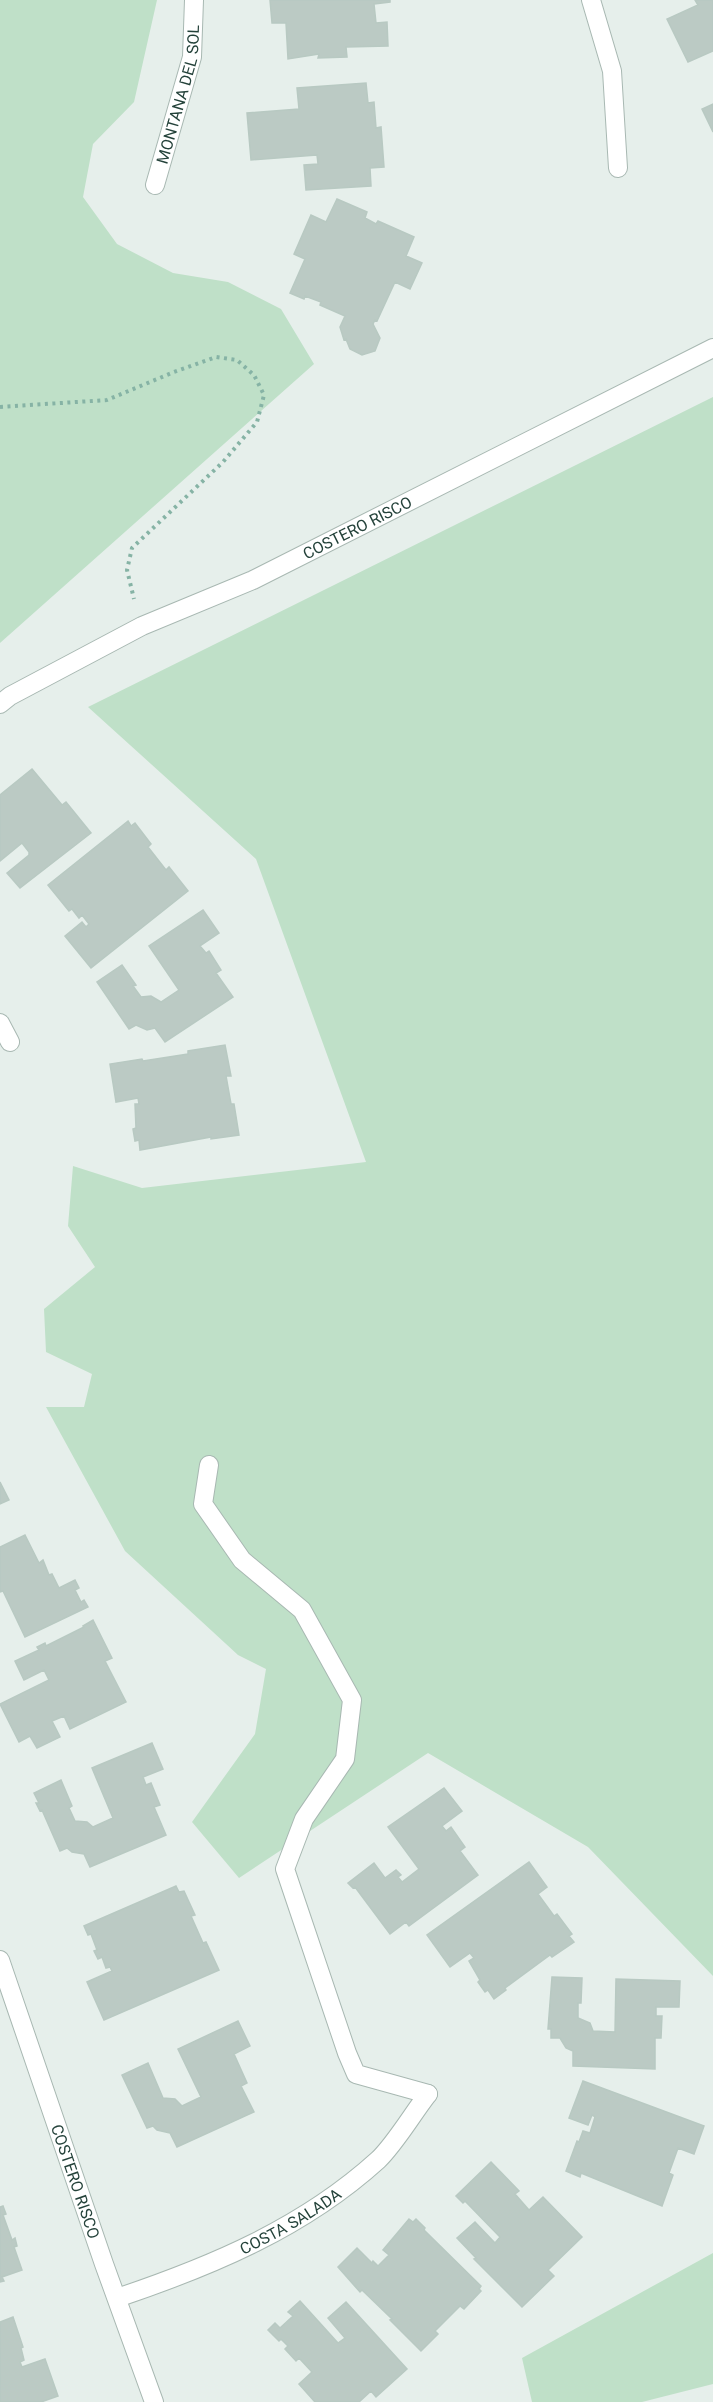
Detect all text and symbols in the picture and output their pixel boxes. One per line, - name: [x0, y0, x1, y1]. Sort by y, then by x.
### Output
- street label: MONTANA DEL SOL: [152, 24, 203, 166]
- street label: COSTERO RISCO: [299, 492, 415, 563]
- street label: COSTERO RISCO: [47, 2122, 104, 2241]
- street label: COSTA SALADA: [237, 2184, 345, 2258]

